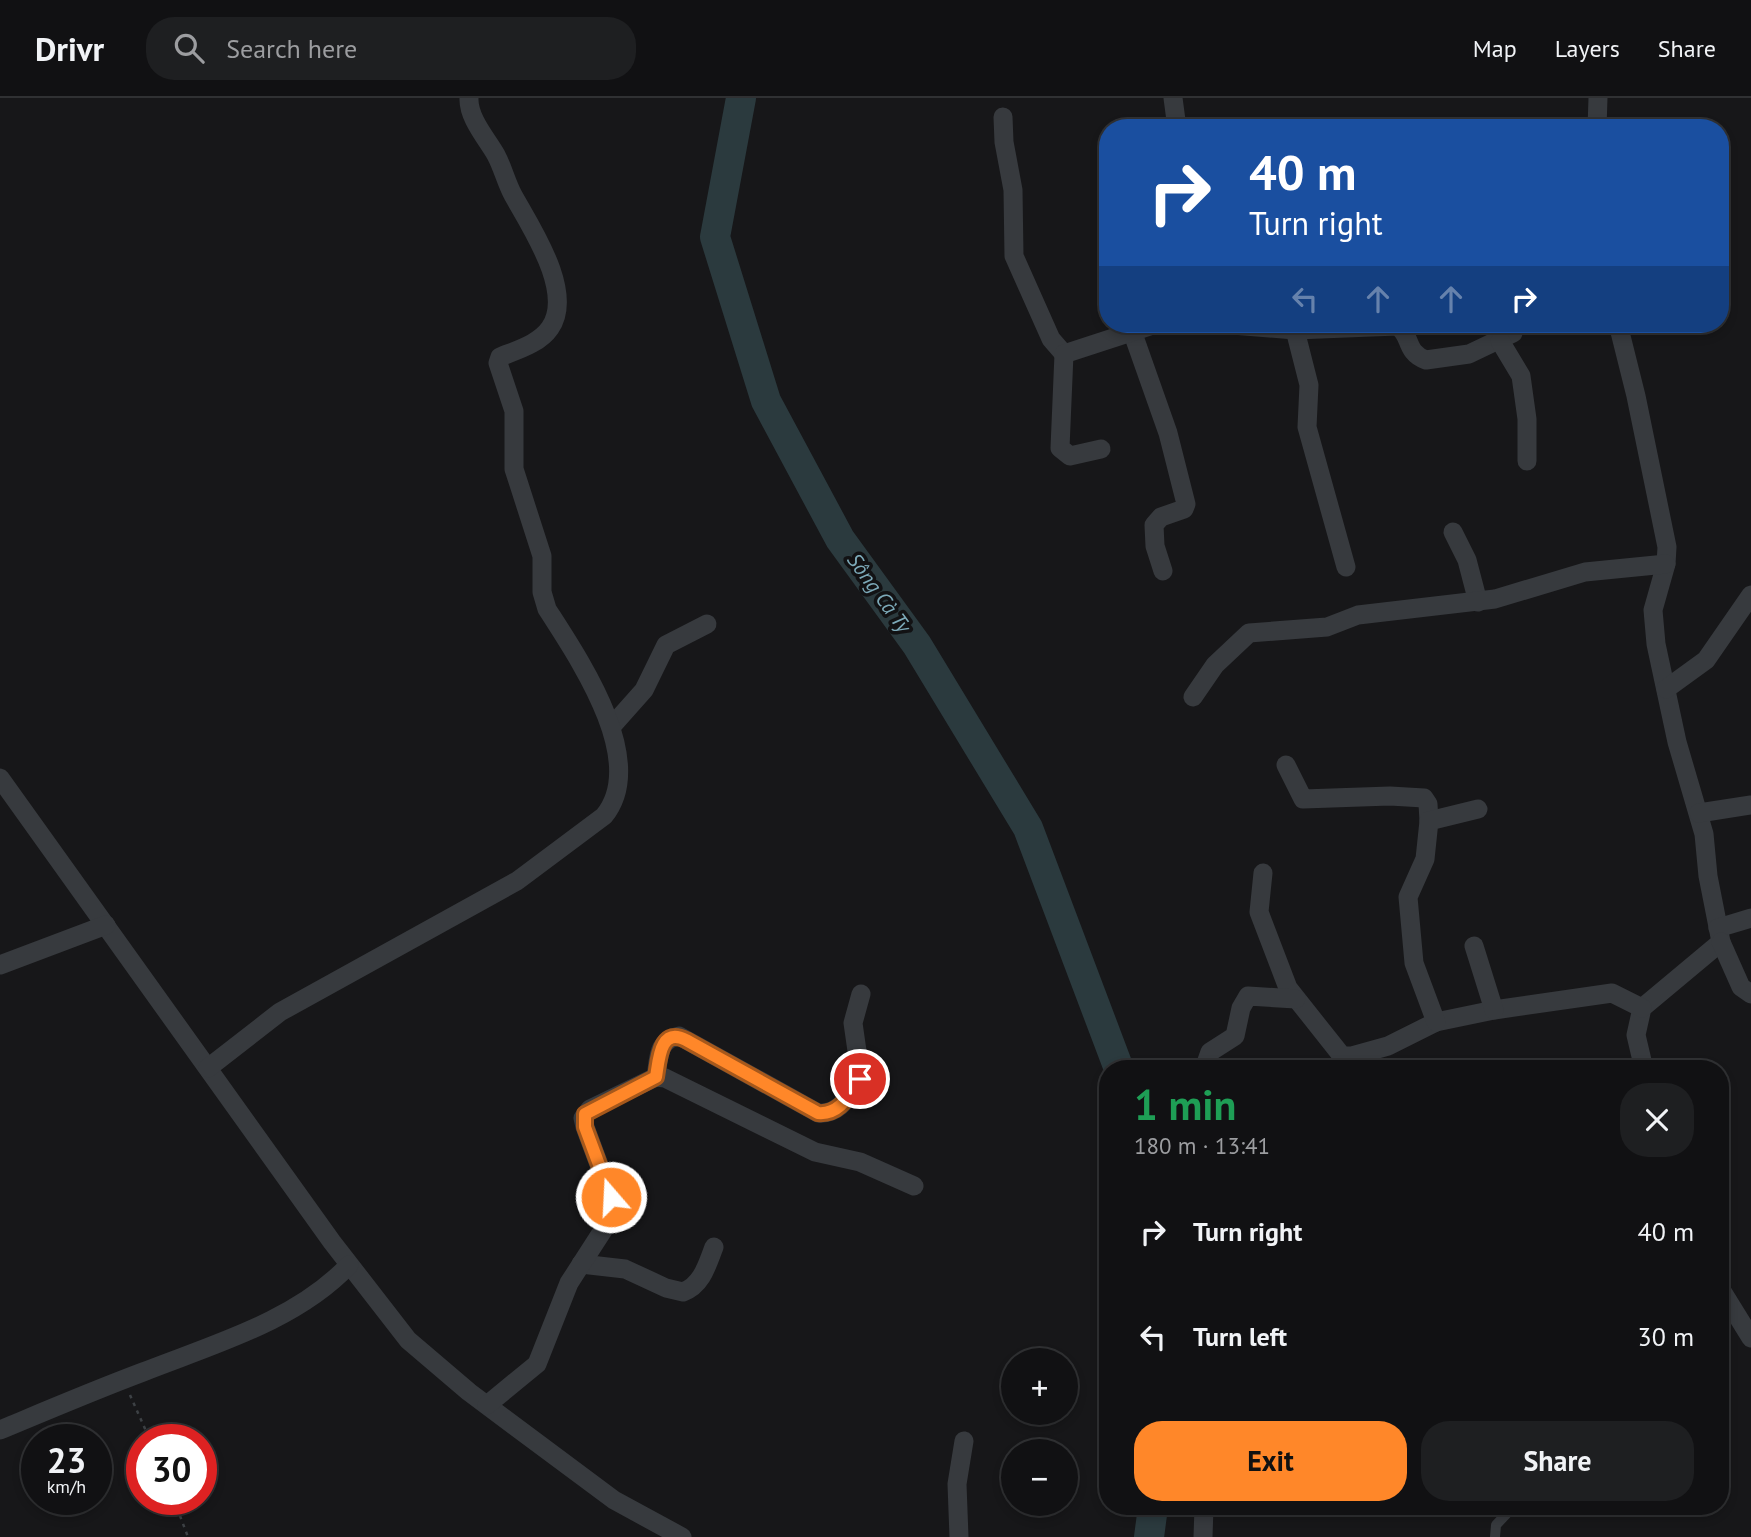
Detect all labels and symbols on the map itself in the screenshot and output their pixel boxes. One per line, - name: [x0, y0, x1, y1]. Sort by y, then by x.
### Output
- water label: Sông Cà Ty: [841, 548, 918, 639]
- pin: [830, 1049, 890, 1109]
- position arrow: [574, 1160, 648, 1234]
- speed limit sign: 30: [126, 1424, 217, 1515]

